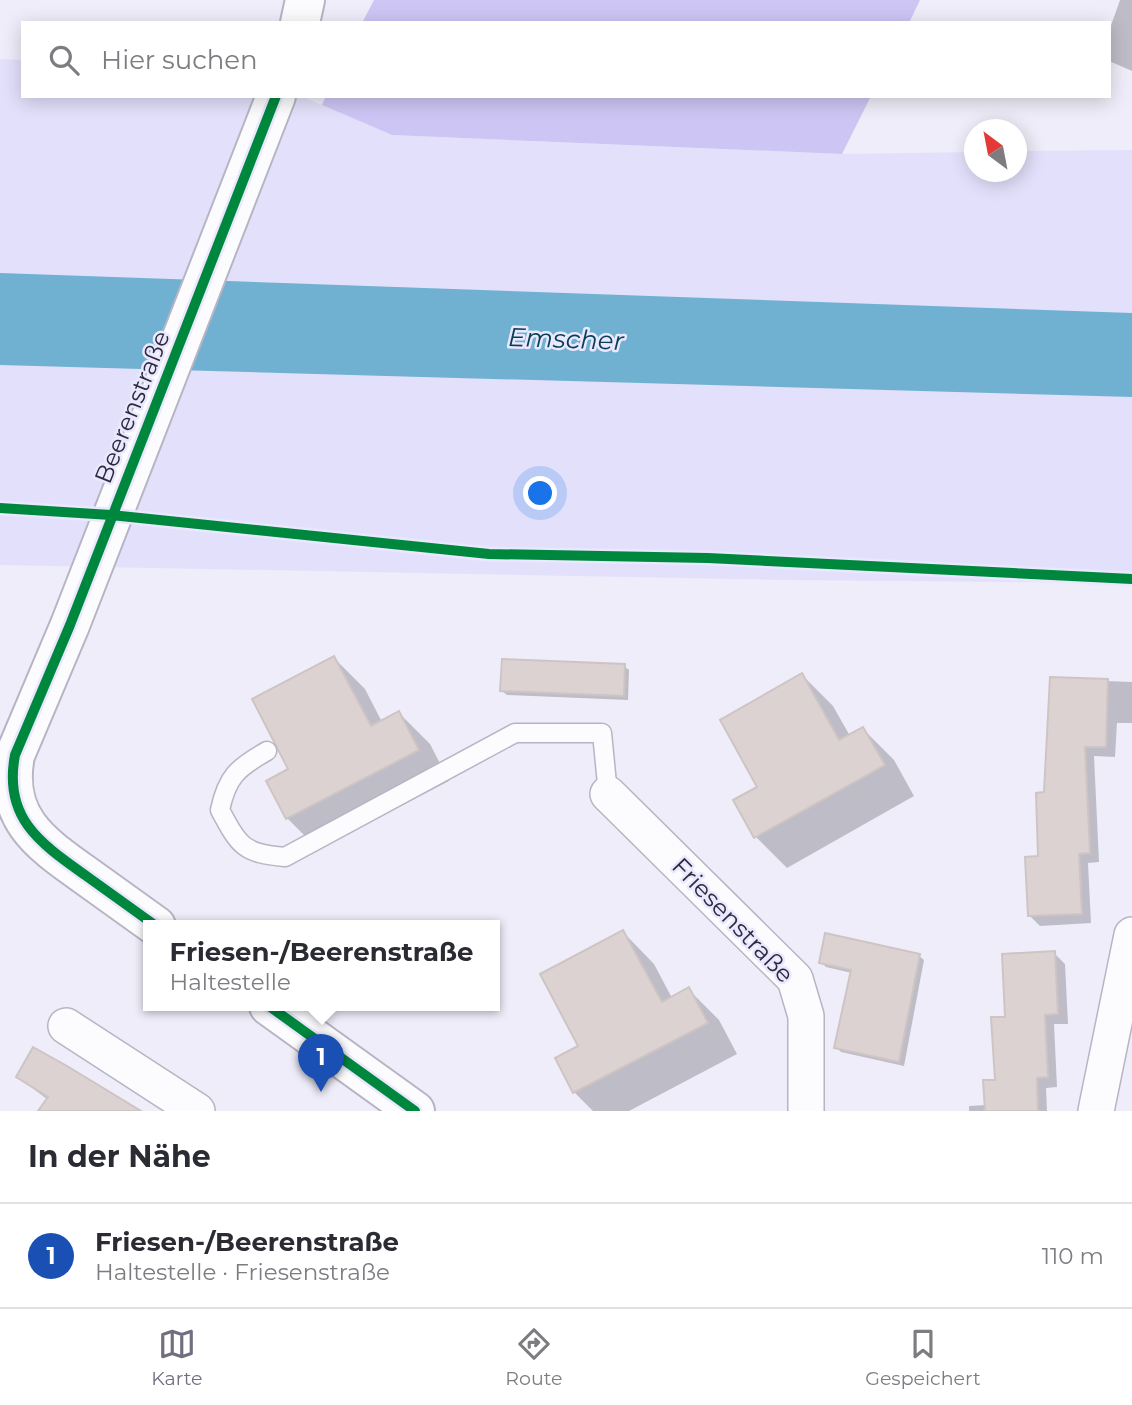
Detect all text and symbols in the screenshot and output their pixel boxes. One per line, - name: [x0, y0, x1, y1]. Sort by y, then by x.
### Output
- search box: [21, 21, 1111, 98]
- icon: search: [45, 41, 83, 79]
- text: Hier suchen: [101, 44, 258, 76]
- north arrow: [964, 119, 1027, 182]
- water label: Emscher: [508, 321, 625, 357]
- street label: Beerenstraße: [88, 327, 176, 487]
- your location: [523, 476, 557, 510]
- street label: Friesenstraße: [666, 851, 800, 989]
- popup: [143, 920, 500, 1011]
- text: Friesen-/Beerenstraße: [170, 936, 473, 968]
- text: Haltestelle: [170, 968, 291, 996]
- pin: 1: [298, 1034, 344, 1092]
- text: In der Nähe: [28, 1138, 211, 1175]
- text: Friesen-/Beerenstraße: [95, 1226, 399, 1258]
- text: 1: [46, 1242, 56, 1270]
- text: 110 m: [1042, 1242, 1104, 1270]
- text: Haltestelle · Friesenstraße: [95, 1258, 390, 1286]
- tab: Karte: [151, 1325, 203, 1390]
- tab: Route: [505, 1325, 563, 1390]
- tab: Gespeichert: [865, 1325, 981, 1390]

